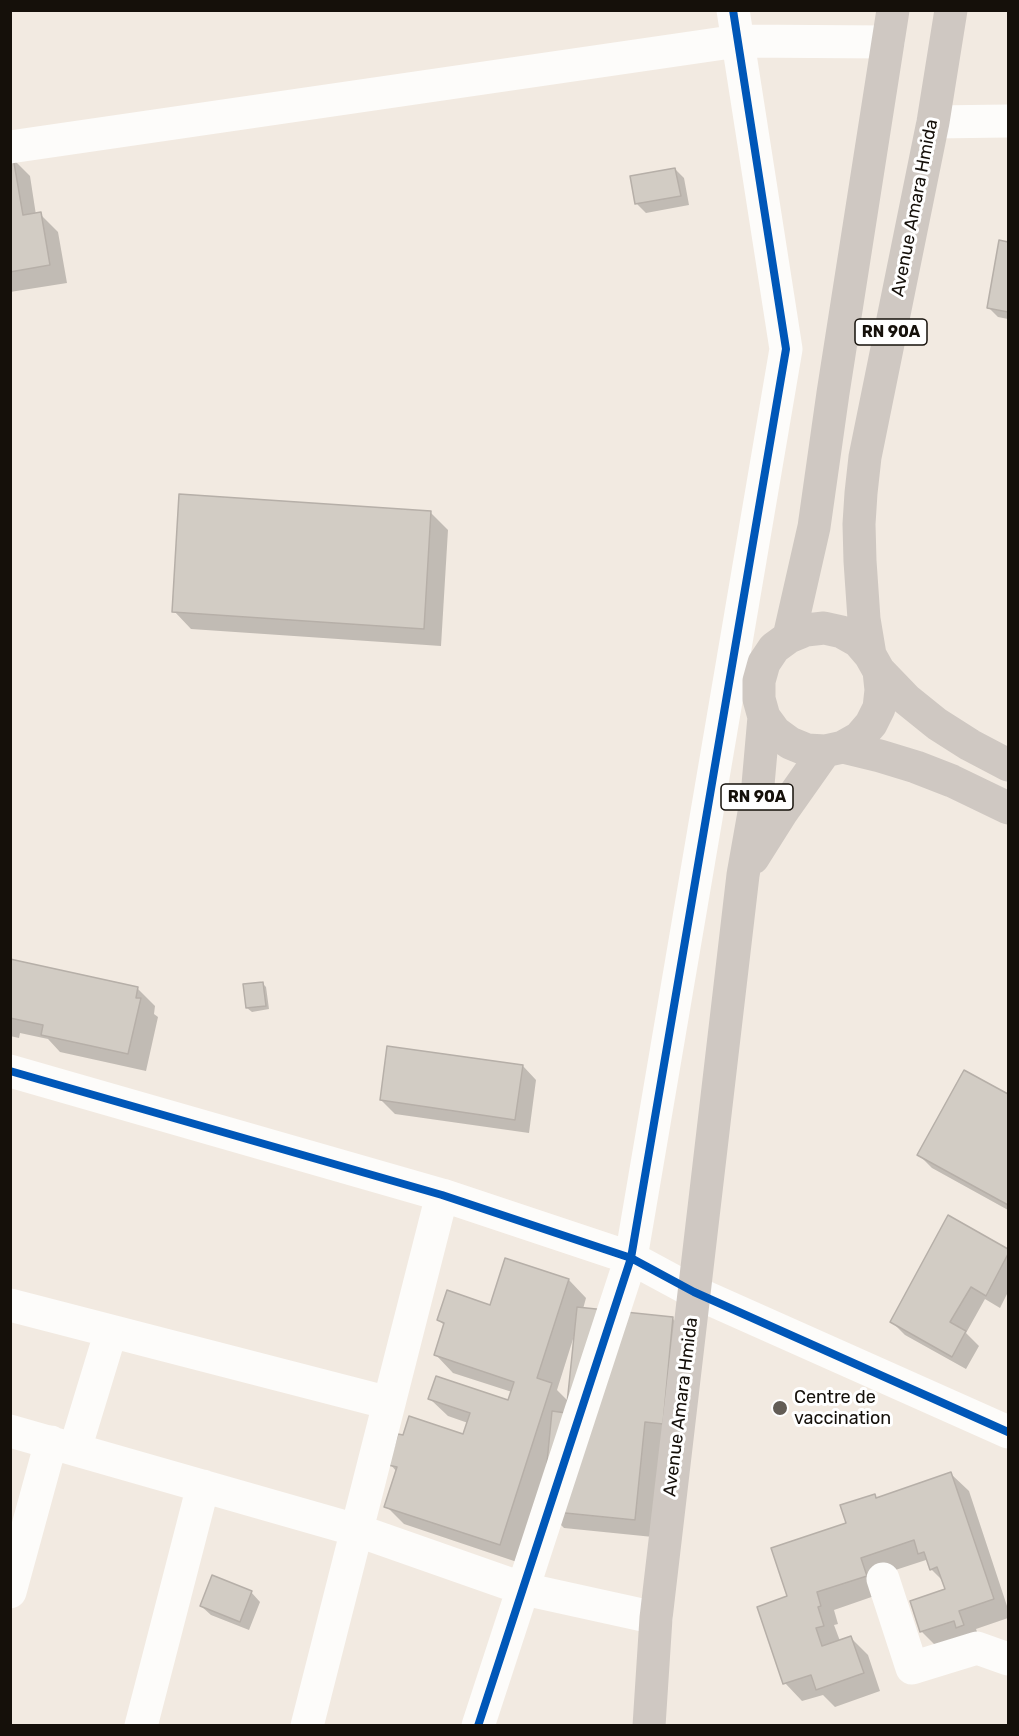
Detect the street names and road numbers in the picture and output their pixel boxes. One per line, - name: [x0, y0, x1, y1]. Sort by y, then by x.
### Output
- street label: Avenue Amara Hmida: [887, 117, 943, 299]
- road number: RN 90A: [855, 319, 927, 345]
- road number: RN 90A: [721, 784, 793, 810]
- street label: Avenue Amara Hmida: [659, 1316, 703, 1498]

